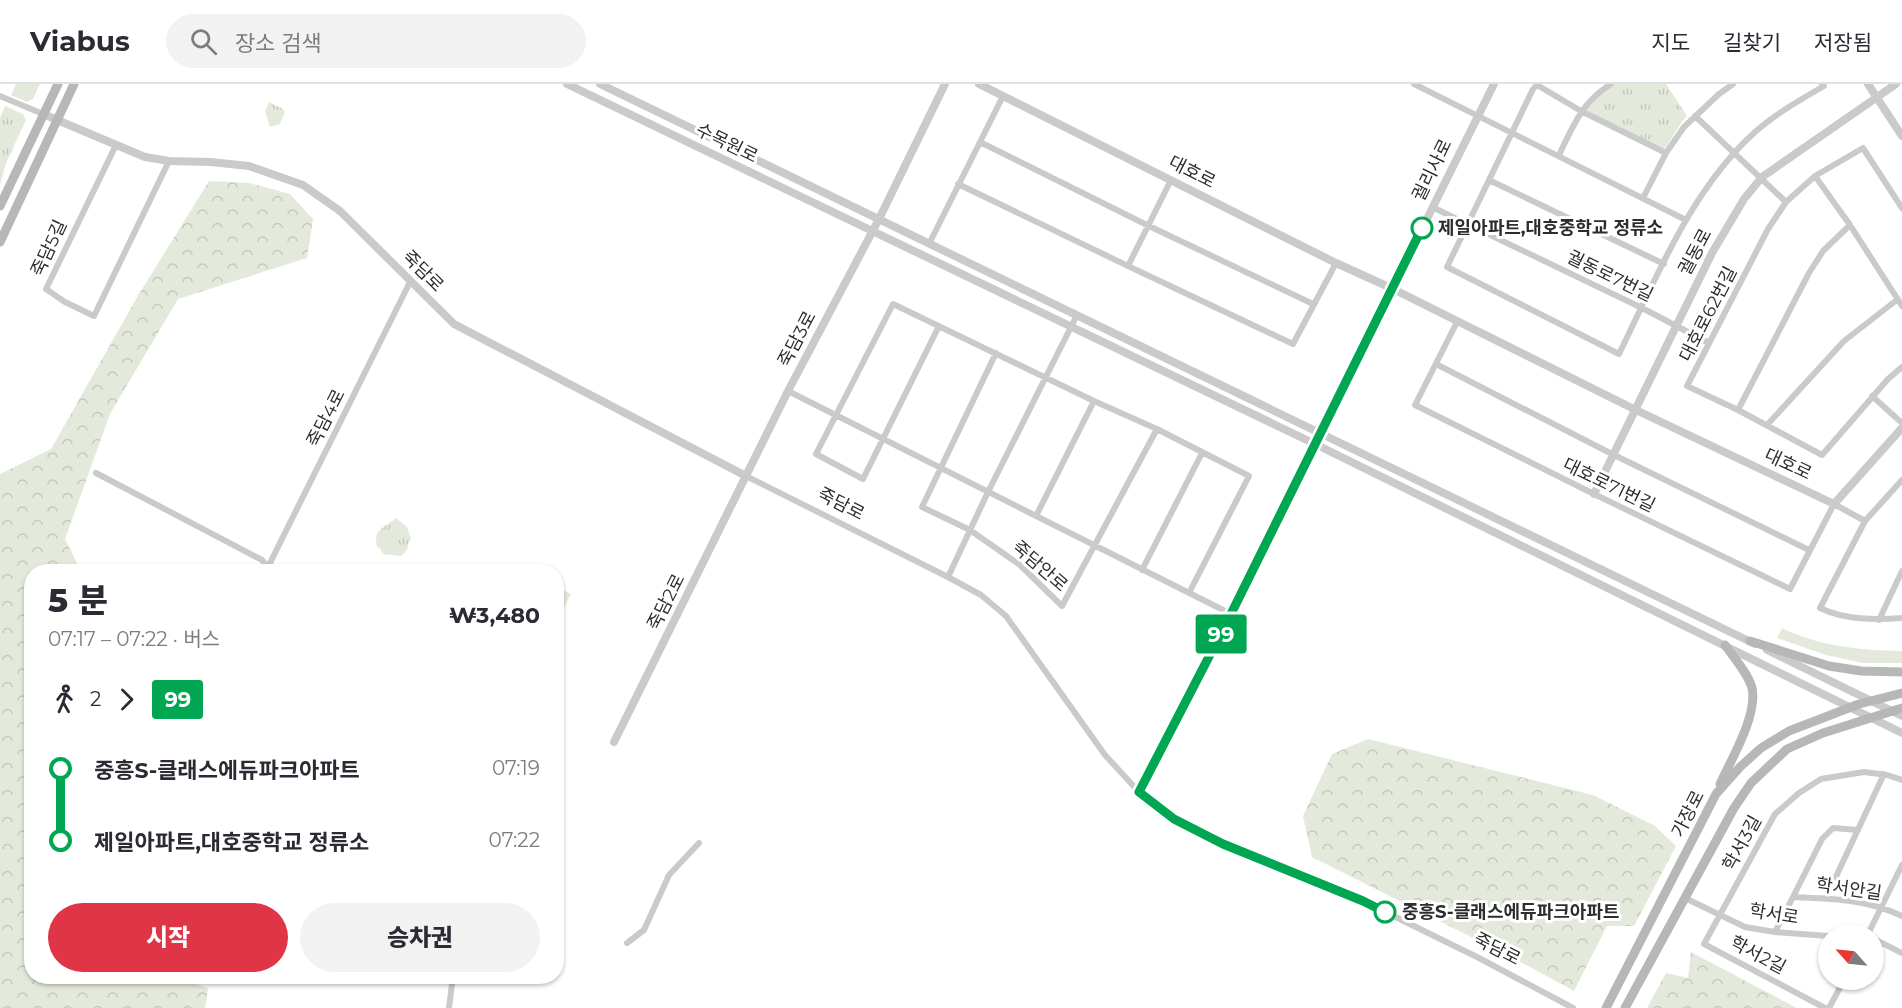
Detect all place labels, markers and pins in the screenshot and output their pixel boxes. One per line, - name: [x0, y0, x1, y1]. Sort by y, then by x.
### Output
- marker: 제일아파트,대호중학교 정류소: [1411, 217, 1433, 239]
- place label: 제일아파트,대호중학교 정류소: [1438, 217, 1663, 239]
- marker: 중흥S-클래스에듀파크아파트: [1374, 901, 1396, 923]
- place label: 중흥S-클래스에듀파크아파트: [1402, 901, 1619, 923]

